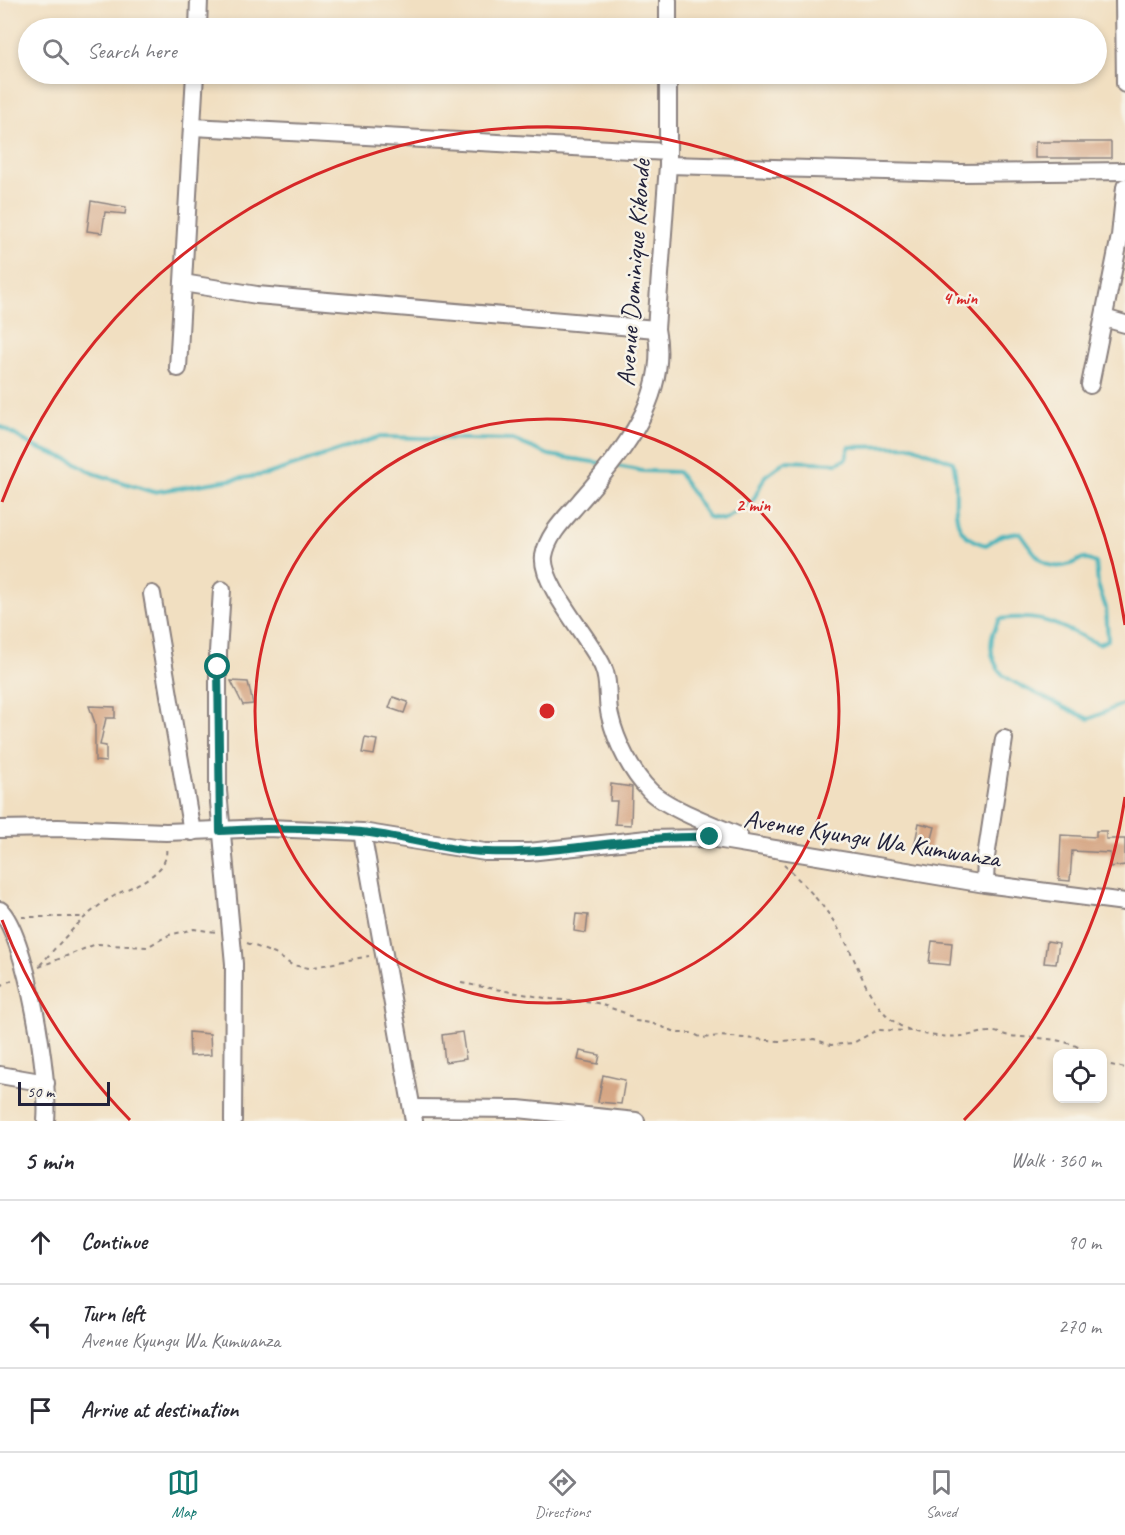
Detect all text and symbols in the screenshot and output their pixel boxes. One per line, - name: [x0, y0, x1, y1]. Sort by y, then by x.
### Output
- search box: [18, 18, 1107, 84]
- icon: search: [39, 35, 72, 68]
- text: Search here: [87, 37, 177, 65]
- street label: Avenue Dominique Kikonde: [609, 157, 658, 388]
- text: 4 min: [943, 287, 978, 309]
- text: 2 min: [736, 494, 771, 516]
- route start: [204, 653, 230, 679]
- centre of rings: [537, 701, 557, 721]
- street label: Avenue Kyungu Wa Kumwanza: [741, 802, 1005, 875]
- route end: [696, 823, 722, 849]
- map controls: [1053, 1049, 1107, 1103]
- button: locate: [1053, 1049, 1107, 1103]
- scale bar: [18, 1079, 110, 1106]
- text: 50 m: [27, 1082, 54, 1102]
- text: 5 min: [24, 1144, 73, 1177]
- text: Walk · 360 m: [1011, 1148, 1101, 1173]
- icon: ahead: [24, 1226, 57, 1259]
- text: Continue: [81, 1228, 147, 1256]
- text: 90 m: [1067, 1230, 1101, 1255]
- text: Turn left: [81, 1300, 145, 1328]
- icon: left: [24, 1310, 57, 1343]
- text: 270 m: [1058, 1314, 1101, 1339]
- text: Avenue Kyungu Wa Kumwanza: [81, 1328, 280, 1353]
- icon: arrive: [24, 1394, 57, 1427]
- text: Arrive at destination: [81, 1396, 238, 1424]
- tab: Map: [167, 1466, 200, 1522]
- tab: Directions: [535, 1466, 590, 1522]
- tab: Saved: [925, 1466, 958, 1522]

